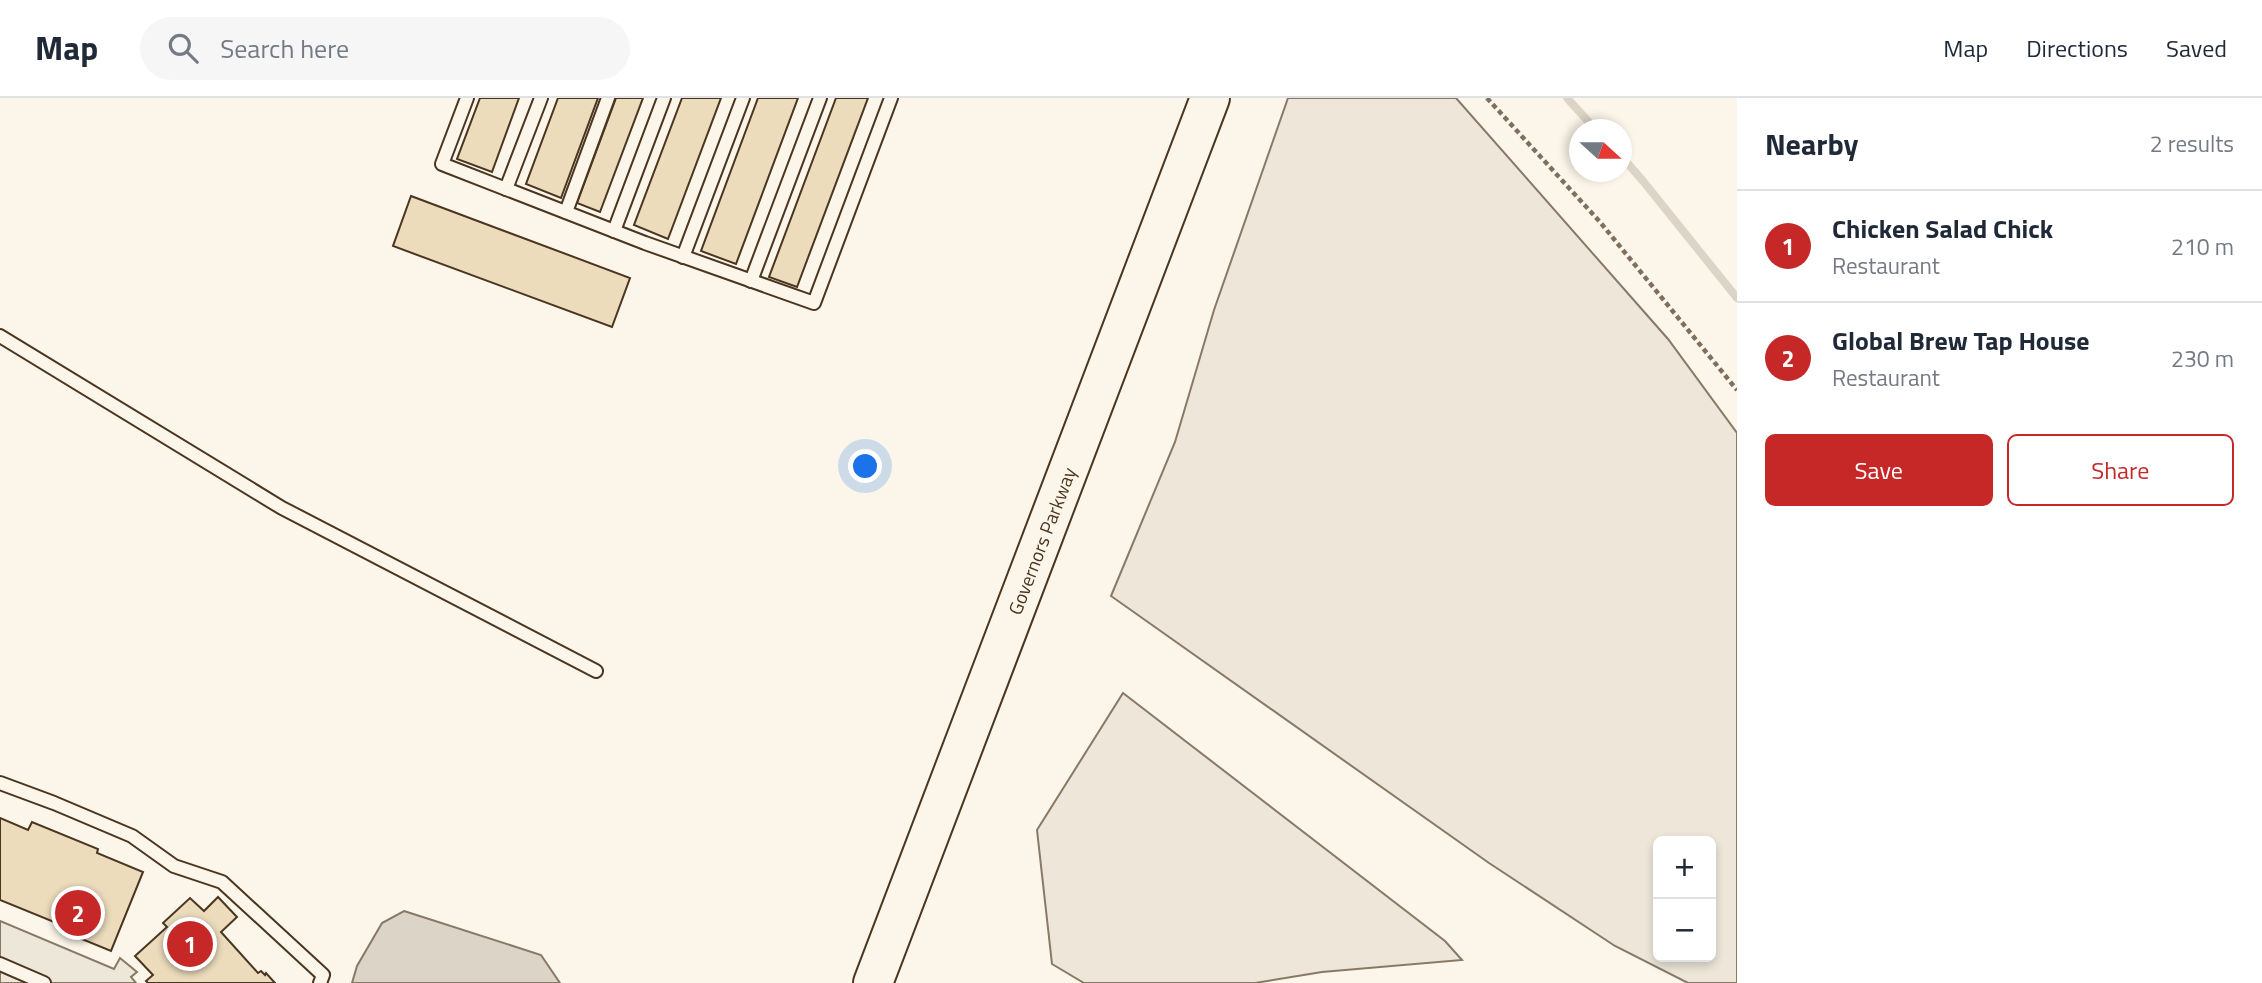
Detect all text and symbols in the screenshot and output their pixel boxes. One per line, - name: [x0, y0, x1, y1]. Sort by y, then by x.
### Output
- search box: [140, 17, 630, 80]
- text: Map: [35, 23, 98, 73]
- icon: search: [164, 29, 202, 67]
- text: Search here: [220, 29, 349, 68]
- text: Map: [1943, 30, 1988, 66]
- text: Directions: [2026, 30, 2128, 66]
- text: Saved: [2166, 30, 2227, 66]
- north arrow: [1569, 119, 1632, 182]
- text: Nearby: [1765, 121, 1858, 167]
- text: 2 results: [2150, 126, 2234, 161]
- text: Chicken Salad Chick: [1832, 209, 2053, 248]
- text: 1: [1782, 229, 1794, 264]
- text: 210 m: [2171, 229, 2234, 264]
- text: Restaurant: [1832, 248, 1940, 283]
- text: Global Brew Tap House: [1832, 321, 2090, 360]
- text: 2: [1782, 341, 1794, 376]
- text: 230 m: [2171, 341, 2234, 376]
- text: Restaurant: [1832, 360, 1940, 395]
- button: Save: [1765, 434, 1993, 506]
- button: Share: [2007, 434, 2234, 506]
- your location: [848, 449, 882, 483]
- street label: Governors Parkway: [1000, 463, 1083, 619]
- map controls: [1653, 836, 1716, 962]
- button: +: [1653, 836, 1716, 899]
- pin: 2: [55, 887, 101, 939]
- button: −: [1653, 899, 1716, 962]
- pin: 1: [167, 918, 213, 970]

